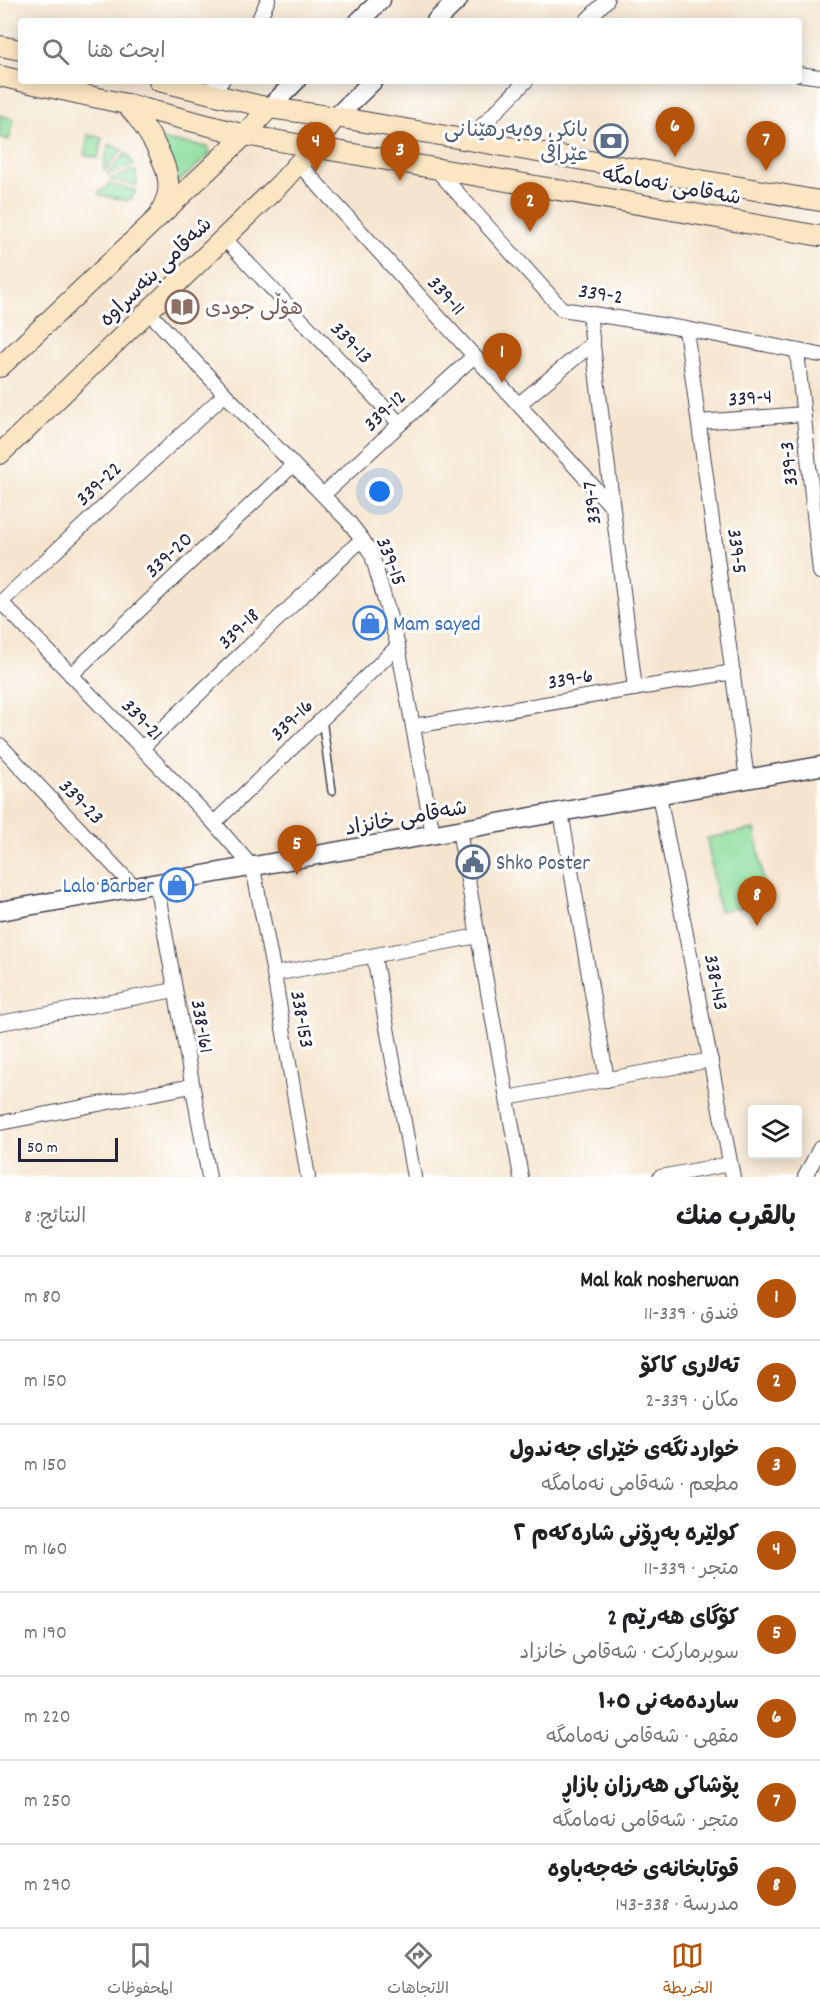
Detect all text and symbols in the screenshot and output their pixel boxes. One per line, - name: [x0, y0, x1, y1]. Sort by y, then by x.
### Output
- search box: [18, 18, 802, 84]
- icon: search: [39, 35, 72, 68]
- text: ابحث هنا: [87, 37, 166, 68]
- pin: 6: [656, 108, 694, 157]
- place label: بانکی وەبەرهێنانی عێراقی: [444, 117, 588, 171]
- pin: 4: [296, 122, 336, 172]
- pin: 7: [746, 122, 786, 171]
- bank icon: بانکی وەبەرهێنانی عێراقی: [593, 123, 629, 159]
- pin: 3: [380, 132, 420, 181]
- street label: شەقامی نەمامگە: [600, 161, 743, 215]
- pin: 2: [510, 182, 550, 232]
- street label: شەقامی بنەسراوە: [94, 211, 220, 335]
- street label: 339-11: [419, 270, 471, 324]
- street label: 339-2: [576, 278, 625, 314]
- library icon: هۆڵی جودی: [164, 289, 200, 325]
- place label: هۆڵی جودی: [205, 292, 303, 325]
- street label: 339-13: [322, 316, 378, 372]
- pin: 1: [482, 334, 522, 383]
- street label: 339-4: [727, 383, 773, 416]
- street label: 339-12: [358, 384, 414, 440]
- street label: 339-3: [774, 440, 808, 488]
- street label: 339-22: [70, 456, 130, 515]
- your location: [365, 477, 394, 506]
- street label: 339-7: [576, 479, 612, 526]
- street label: 339-20: [139, 526, 201, 586]
- street label: 339-5: [717, 527, 753, 576]
- street label: 339-15: [366, 533, 412, 591]
- street label: 339-18: [212, 603, 268, 658]
- shop icon: Mam sayed: [352, 605, 388, 641]
- place label: Mam sayed: [393, 611, 481, 641]
- street label: 339-6: [545, 662, 596, 700]
- street label: 339-21: [113, 693, 169, 749]
- street label: 339-16: [265, 693, 322, 749]
- street label: 339-23: [50, 773, 109, 833]
- street label: شەقامی خانزاد: [343, 794, 470, 845]
- pin: 5: [278, 826, 316, 875]
- public building icon: Shko Poster: [455, 844, 491, 880]
- place label: Shko Poster: [496, 850, 590, 880]
- shop icon: Lalo Barber: [159, 867, 195, 903]
- place label: Lalo Barber: [63, 873, 154, 903]
- pin: 8: [738, 876, 777, 926]
- street label: 338-143: [694, 952, 734, 1013]
- street label: 338-153: [280, 988, 320, 1051]
- street label: 338-161: [181, 997, 219, 1056]
- map controls: [748, 1105, 802, 1159]
- button: layers: [748, 1105, 802, 1159]
- scale bar: [18, 1135, 118, 1162]
- text: 50 m: [27, 1137, 58, 1160]
- text: بالقرب منك: [676, 1200, 796, 1237]
- text: النتائج: 8: [24, 1204, 86, 1232]
- text: Mal kak nosherwan: [580, 1266, 739, 1297]
- text: 80 m: [24, 1284, 61, 1312]
- text: 1: [774, 1284, 779, 1312]
- text: فندق · 339-11: [644, 1301, 739, 1329]
- text: تەلاری کاکۆ: [640, 1352, 739, 1383]
- text: 150 m: [24, 1368, 67, 1396]
- text: 2: [772, 1368, 781, 1396]
- text: مكان · 339-2: [646, 1388, 739, 1416]
- text: خواردنگەی خێرای جەندول: [510, 1436, 739, 1467]
- text: 150 m: [24, 1452, 67, 1480]
- text: 3: [772, 1452, 781, 1480]
- text: مطعم · شەقامی نەمامگە: [541, 1472, 739, 1500]
- text: کولێرە بەڕۆنی شارەکەم ٢: [513, 1520, 739, 1551]
- text: 160 m: [24, 1536, 67, 1564]
- text: 4: [772, 1536, 781, 1564]
- text: متجر · 339-11: [644, 1556, 739, 1584]
- text: کۆگای هەرێم 2: [607, 1604, 739, 1635]
- text: 190 m: [24, 1620, 67, 1648]
- text: 5: [772, 1620, 781, 1648]
- text: سوبرماركت · شەقامی خانزاد: [520, 1640, 739, 1668]
- text: ساردەمەنی ٥+١: [598, 1688, 739, 1719]
- text: 220 m: [24, 1704, 71, 1732]
- text: 6: [772, 1704, 781, 1732]
- text: مقهى · شەقامی نەمامگە: [546, 1724, 739, 1752]
- text: پۆشاکی هەرزان بازاڕ: [564, 1772, 739, 1803]
- text: 250 m: [24, 1788, 71, 1816]
- text: 7: [773, 1788, 780, 1816]
- text: متجر · شەقامی نەمامگە: [553, 1808, 739, 1836]
- text: قوتابخانەی خەجەباوە: [548, 1856, 739, 1887]
- text: 290 m: [24, 1872, 71, 1900]
- text: 8: [772, 1872, 781, 1900]
- text: مدرسة · 338-143: [615, 1892, 739, 1920]
- tab: المحفوظات: [107, 1939, 173, 2002]
- tab: الاتجاهات: [387, 1939, 449, 2002]
- tab: الخريطة: [663, 1939, 713, 2002]

